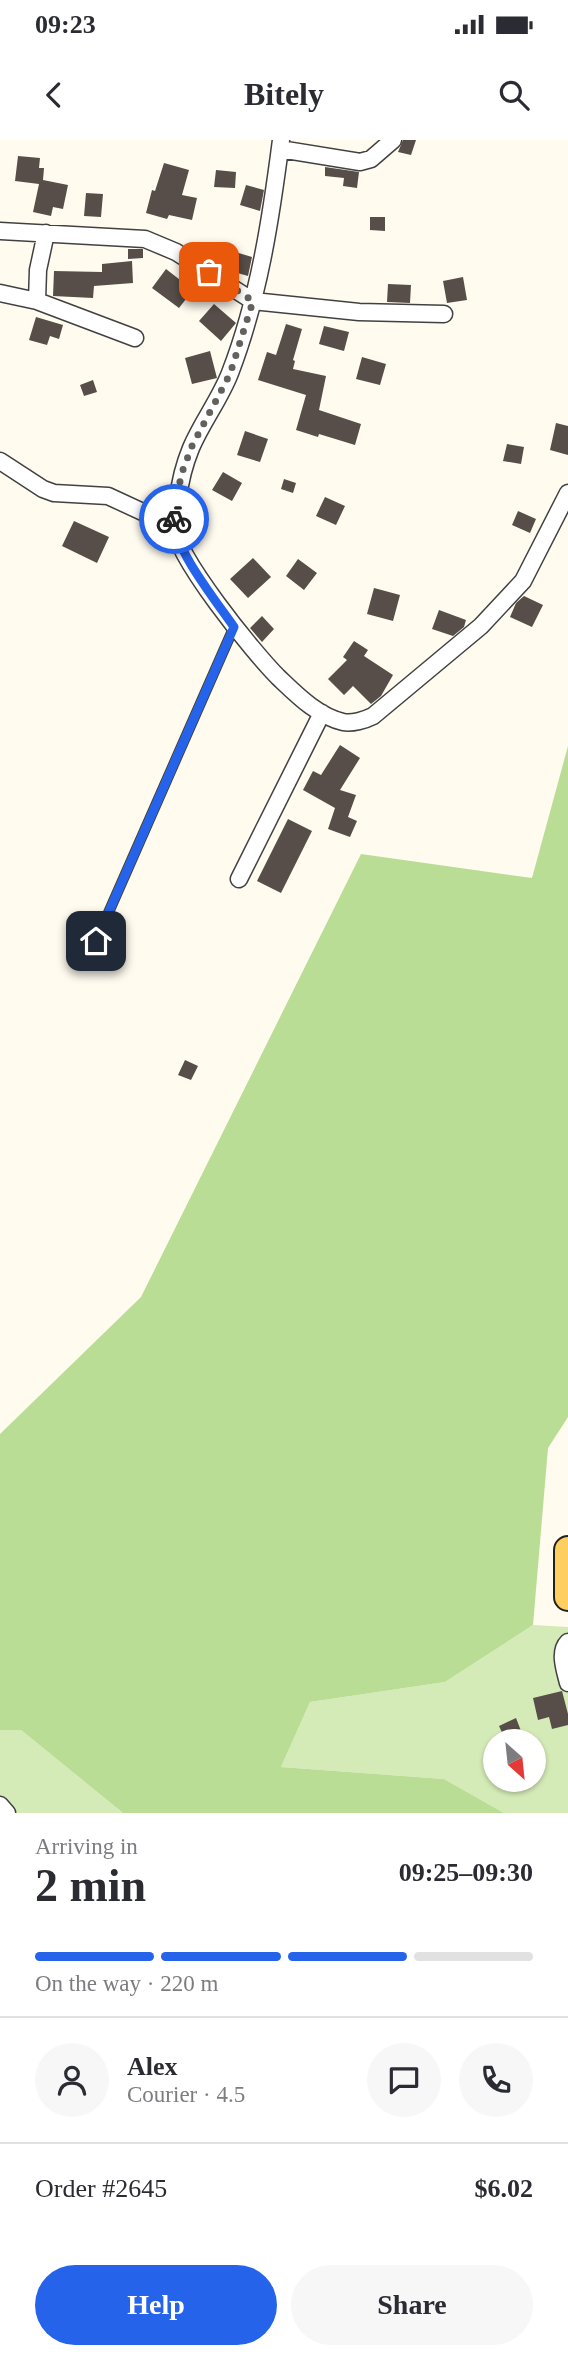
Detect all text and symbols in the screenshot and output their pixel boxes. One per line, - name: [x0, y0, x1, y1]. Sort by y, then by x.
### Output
- text: 09:23: [35, 10, 96, 39]
- icon: back: [35, 76, 73, 114]
- text: Bitely: [244, 76, 324, 112]
- icon: search: [495, 76, 533, 114]
- pin: [179, 242, 239, 302]
- icon: bag: [190, 253, 228, 291]
- courier: [139, 484, 209, 554]
- icon: bike: [155, 500, 193, 538]
- pin: [66, 911, 126, 971]
- icon: home: [77, 922, 115, 960]
- north arrow: [483, 1729, 546, 1792]
- map controls: [483, 1729, 546, 1792]
- text: Arriving in: [35, 1834, 138, 1859]
- text: 09:25–09:30: [399, 1858, 533, 1887]
- text: 2 min: [35, 1860, 146, 1911]
- text: On the way · 220 m: [35, 1971, 218, 1996]
- button: person: [35, 2043, 109, 2117]
- button: chat: [367, 2043, 441, 2117]
- button: phone: [459, 2043, 533, 2117]
- text: Alex: [127, 2052, 178, 2081]
- text: Courier · 4.5: [127, 2082, 245, 2107]
- text: Order #2645: [35, 2174, 167, 2203]
- text: $6.02: [475, 2174, 533, 2203]
- button: Help: [35, 2265, 277, 2345]
- button: Share: [291, 2265, 533, 2345]

